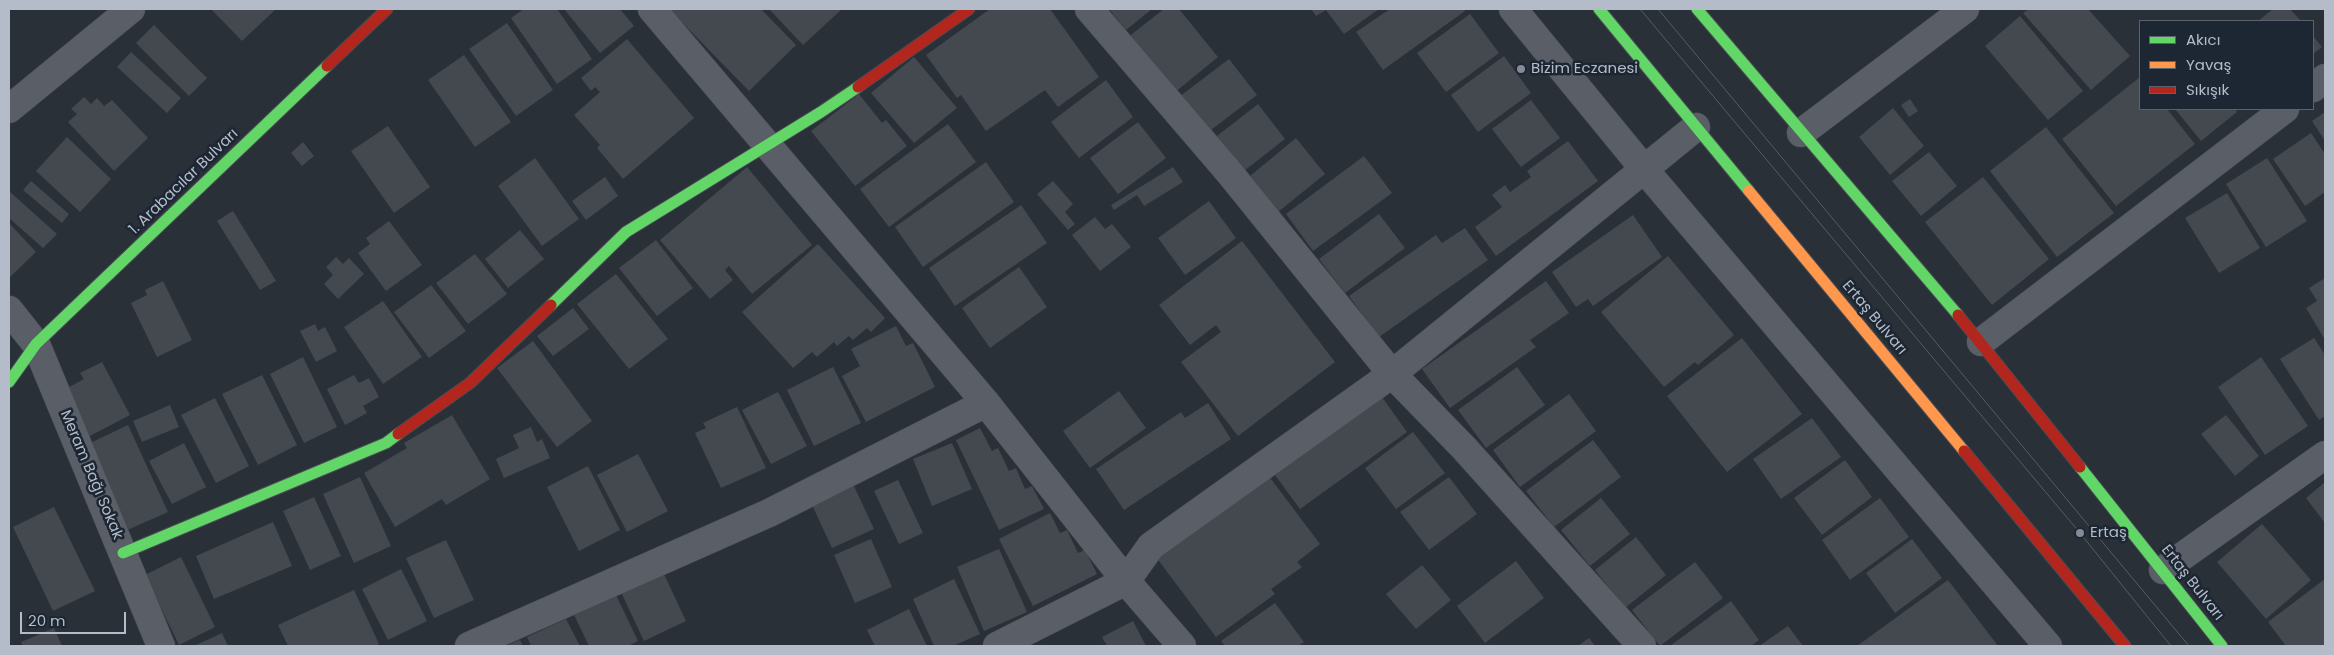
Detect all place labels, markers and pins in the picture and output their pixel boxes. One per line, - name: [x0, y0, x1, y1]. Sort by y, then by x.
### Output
- place label: Bizim Eczanesi: [1531, 60, 1638, 78]
- marker: Bizim Eczanesi: [1515, 63, 1527, 75]
- place label: Ertaş: [2090, 524, 2127, 542]
- marker: Ertaş: [2074, 527, 2086, 539]

